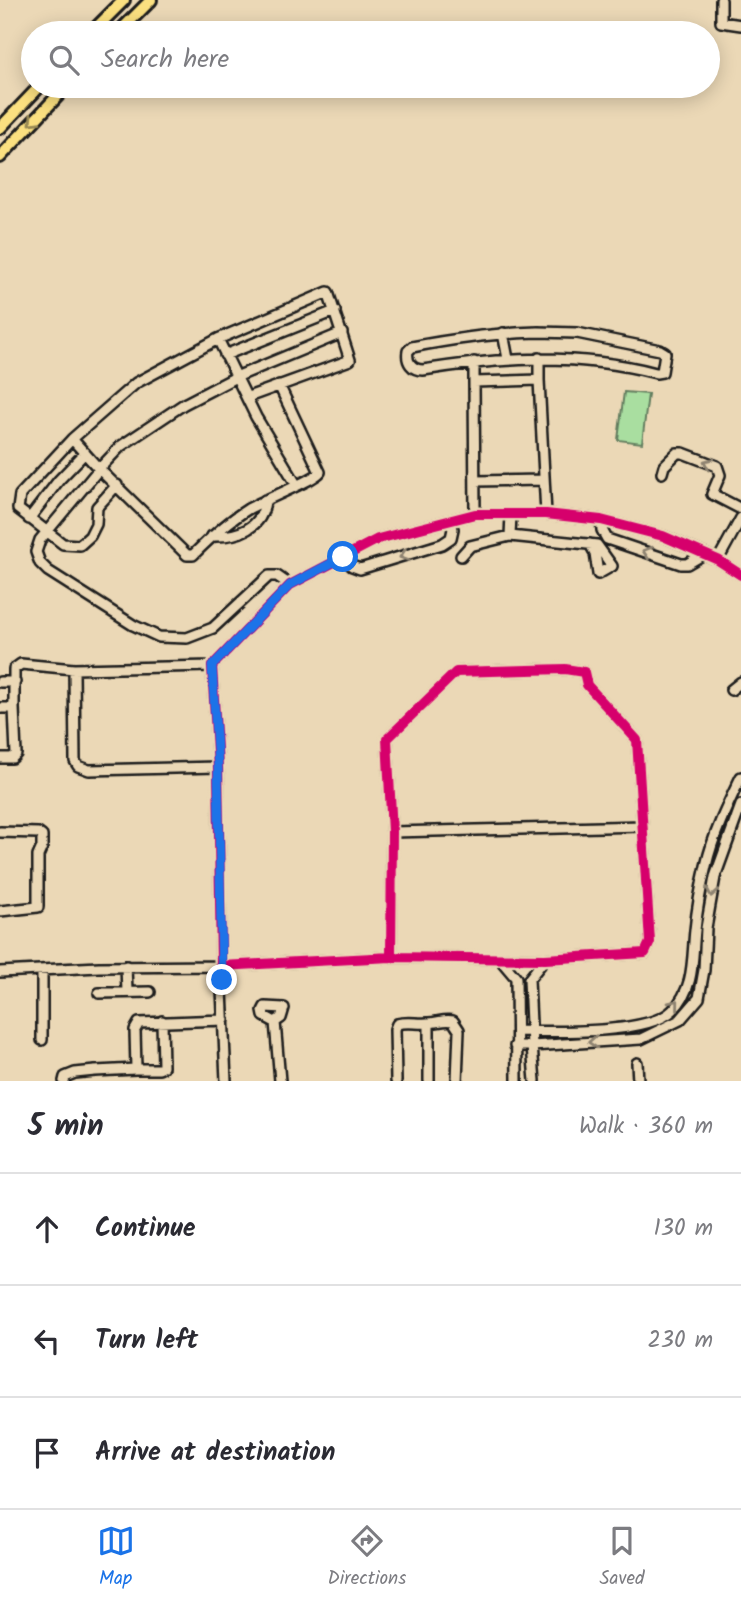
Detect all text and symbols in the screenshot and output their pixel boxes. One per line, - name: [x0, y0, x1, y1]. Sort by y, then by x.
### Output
- search box: [21, 21, 720, 98]
- text: Search here: [101, 39, 229, 81]
- icon: search: [45, 41, 83, 79]
- one-way arrow: [29, 113, 42, 126]
- one-way arrow: [703, 457, 715, 471]
- route start: [327, 541, 358, 572]
- one-way arrow: [641, 546, 653, 560]
- one-way arrow: [398, 548, 411, 562]
- one-way arrow: [705, 886, 720, 898]
- route end: [206, 964, 237, 995]
- one-way arrow: [667, 1000, 680, 1012]
- one-way arrow: [587, 1035, 598, 1050]
- text: 5 min: [28, 1103, 104, 1151]
- text: Walk · 360 m: [579, 1109, 713, 1145]
- text: Continue: [95, 1208, 196, 1250]
- icon: ahead: [28, 1210, 66, 1248]
- text: 130 m: [654, 1211, 713, 1247]
- text: Turn left: [95, 1320, 198, 1362]
- icon: left: [28, 1322, 66, 1360]
- text: 230 m: [647, 1323, 713, 1359]
- text: Arrive at destination: [95, 1432, 335, 1474]
- icon: arrive: [28, 1434, 66, 1472]
- tab: Map: [97, 1522, 135, 1594]
- tab: Directions: [328, 1522, 406, 1594]
- tab: Saved: [599, 1522, 644, 1594]

